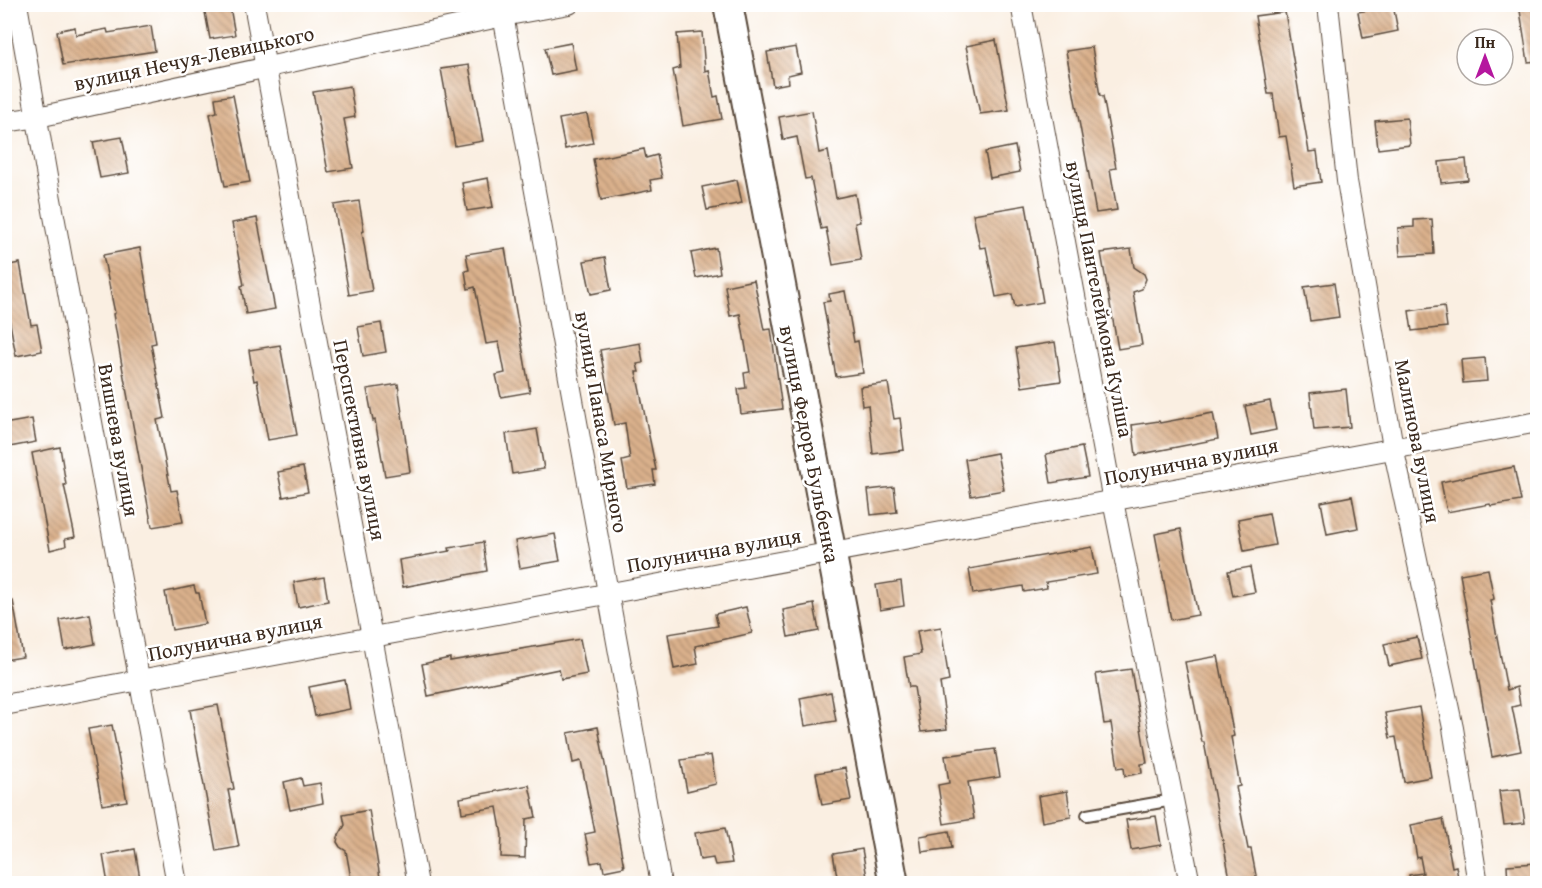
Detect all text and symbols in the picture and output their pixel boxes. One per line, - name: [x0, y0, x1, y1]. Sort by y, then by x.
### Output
- street label: вулиця Нечуя-Левицького: [71, 17, 317, 99]
- north arrow: [1455, 27, 1515, 87]
- text: Пн: [1475, 30, 1495, 54]
- street label: вулиця Пантелеймона Куліша: [1058, 158, 1142, 440]
- street label: вулиця Панаса Мирного: [567, 309, 637, 535]
- street label: вулиця Федора Бульбенка: [772, 322, 848, 566]
- street label: Перспективна вулиця: [325, 337, 395, 543]
- street label: Малинова вулиця: [1387, 357, 1449, 526]
- street label: Вишнева вулиця: [90, 361, 148, 519]
- street label: Полунична вулиця: [1101, 429, 1281, 493]
- street label: Полунична вулиця: [624, 519, 804, 581]
- street label: Полунична вулиця: [145, 605, 325, 669]

